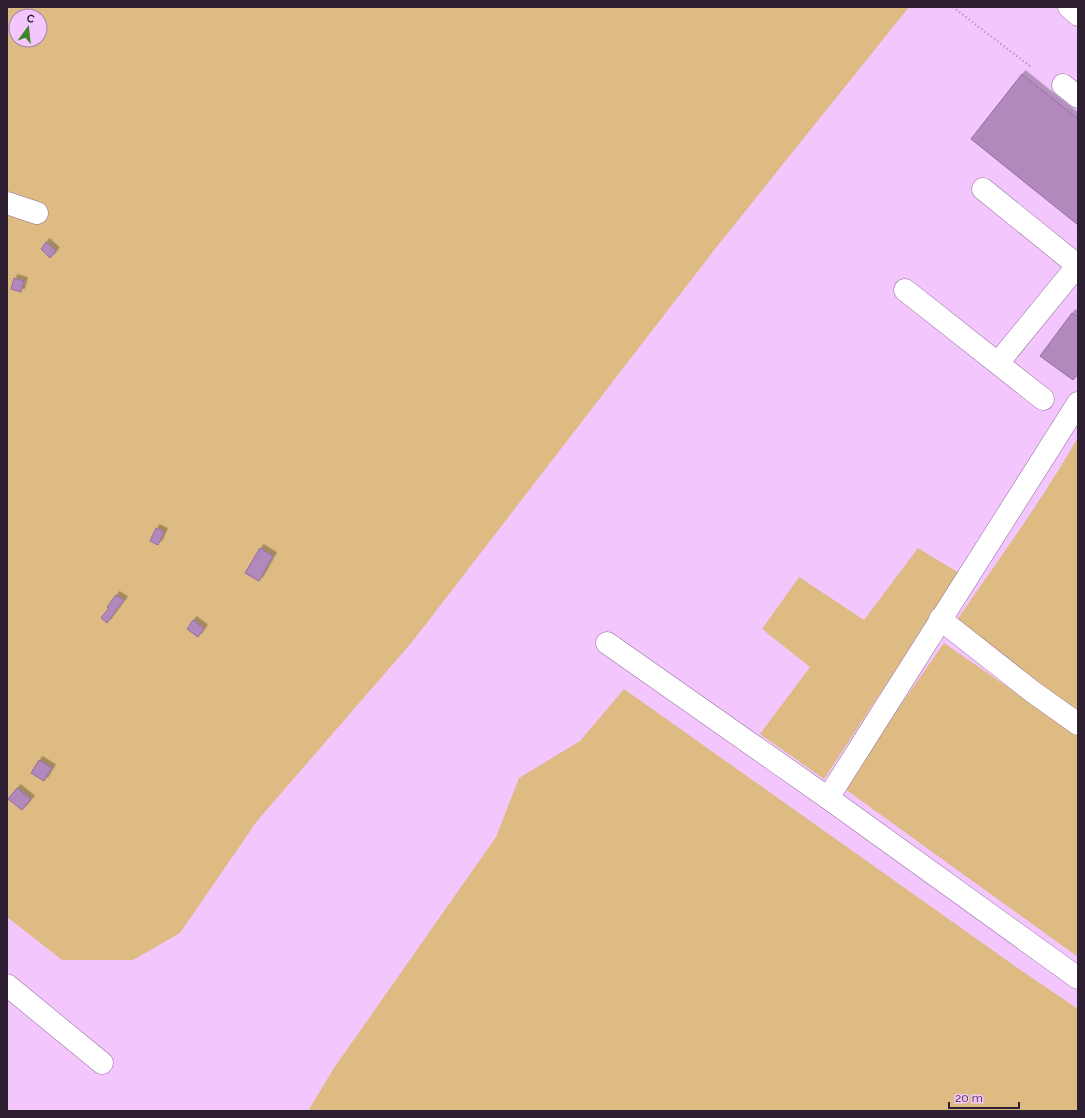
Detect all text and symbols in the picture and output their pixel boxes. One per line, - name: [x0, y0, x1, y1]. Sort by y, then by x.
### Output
- north arrow: [8, 8, 48, 48]
- text: С: [25, 12, 36, 26]
- scale bar: [949, 1084, 1019, 1110]
- text: 20 m: [955, 1091, 983, 1105]

